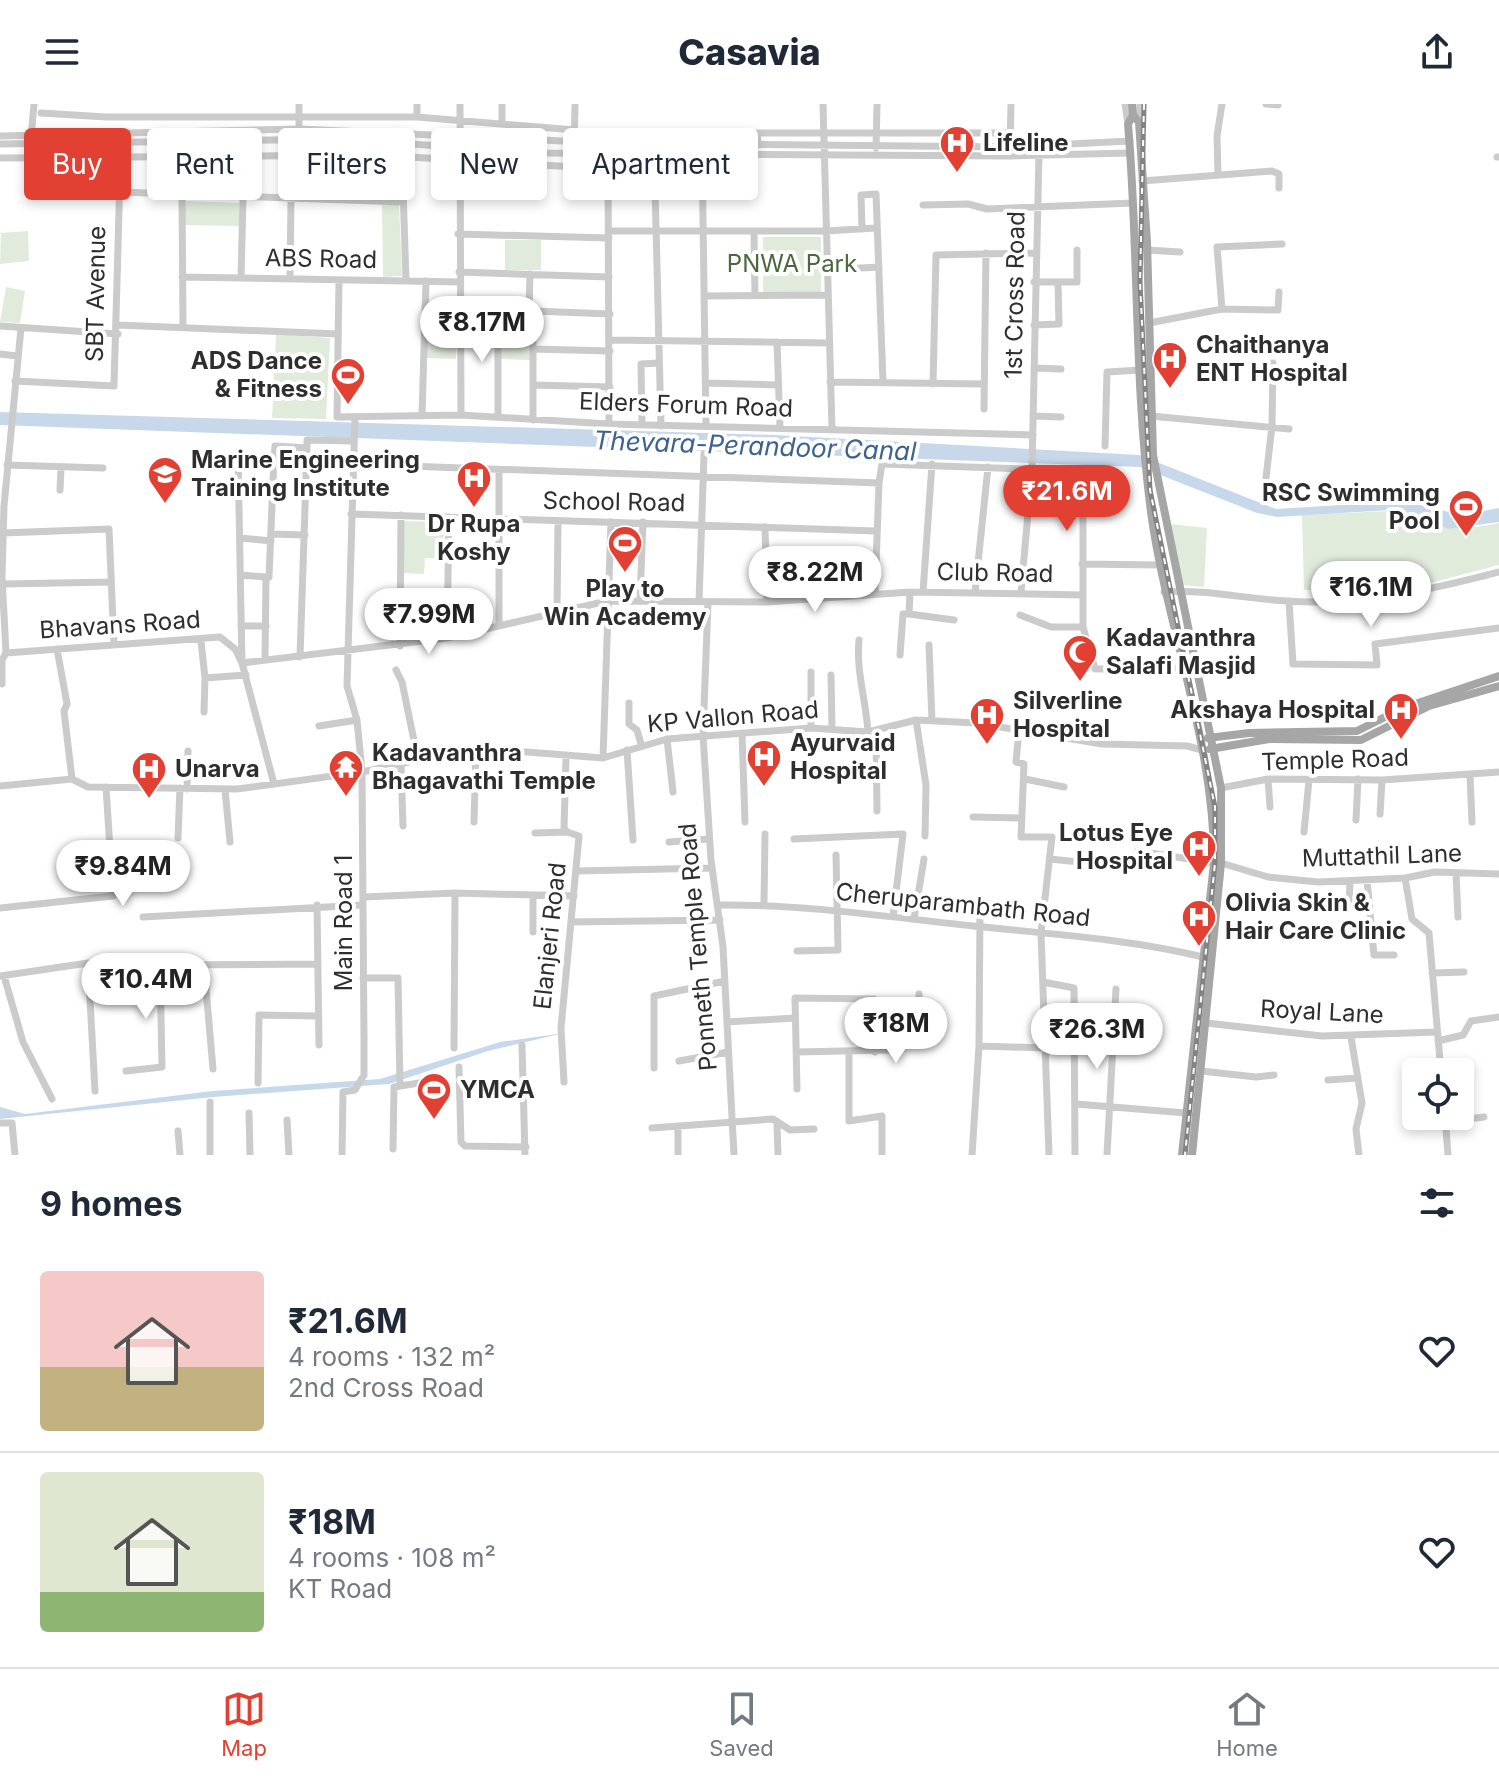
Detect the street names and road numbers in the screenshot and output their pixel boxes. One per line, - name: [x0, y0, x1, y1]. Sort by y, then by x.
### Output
- street label: 1st Cross Road: [999, 211, 1030, 379]
- street label: SBT Avenue: [80, 226, 111, 362]
- street label: ABS Road: [265, 243, 377, 274]
- street label: Elders Forum Road: [579, 386, 793, 423]
- street label: School Road: [542, 486, 686, 517]
- street label: Club Road: [936, 557, 1054, 588]
- street label: Bhavans Road: [38, 604, 201, 645]
- street label: KP Vallon Road: [646, 695, 820, 738]
- street label: Temple Road: [1261, 742, 1409, 777]
- street label: Ponneth Temple Road: [672, 822, 723, 1072]
- street label: Muttathil Lane: [1301, 838, 1463, 873]
- street label: Main Road 1: [329, 855, 358, 991]
- street label: Elanjeri Road: [527, 861, 572, 1011]
- street label: Cheruparambath Road: [834, 877, 1092, 932]
- street label: Royal Lane: [1260, 994, 1385, 1029]

